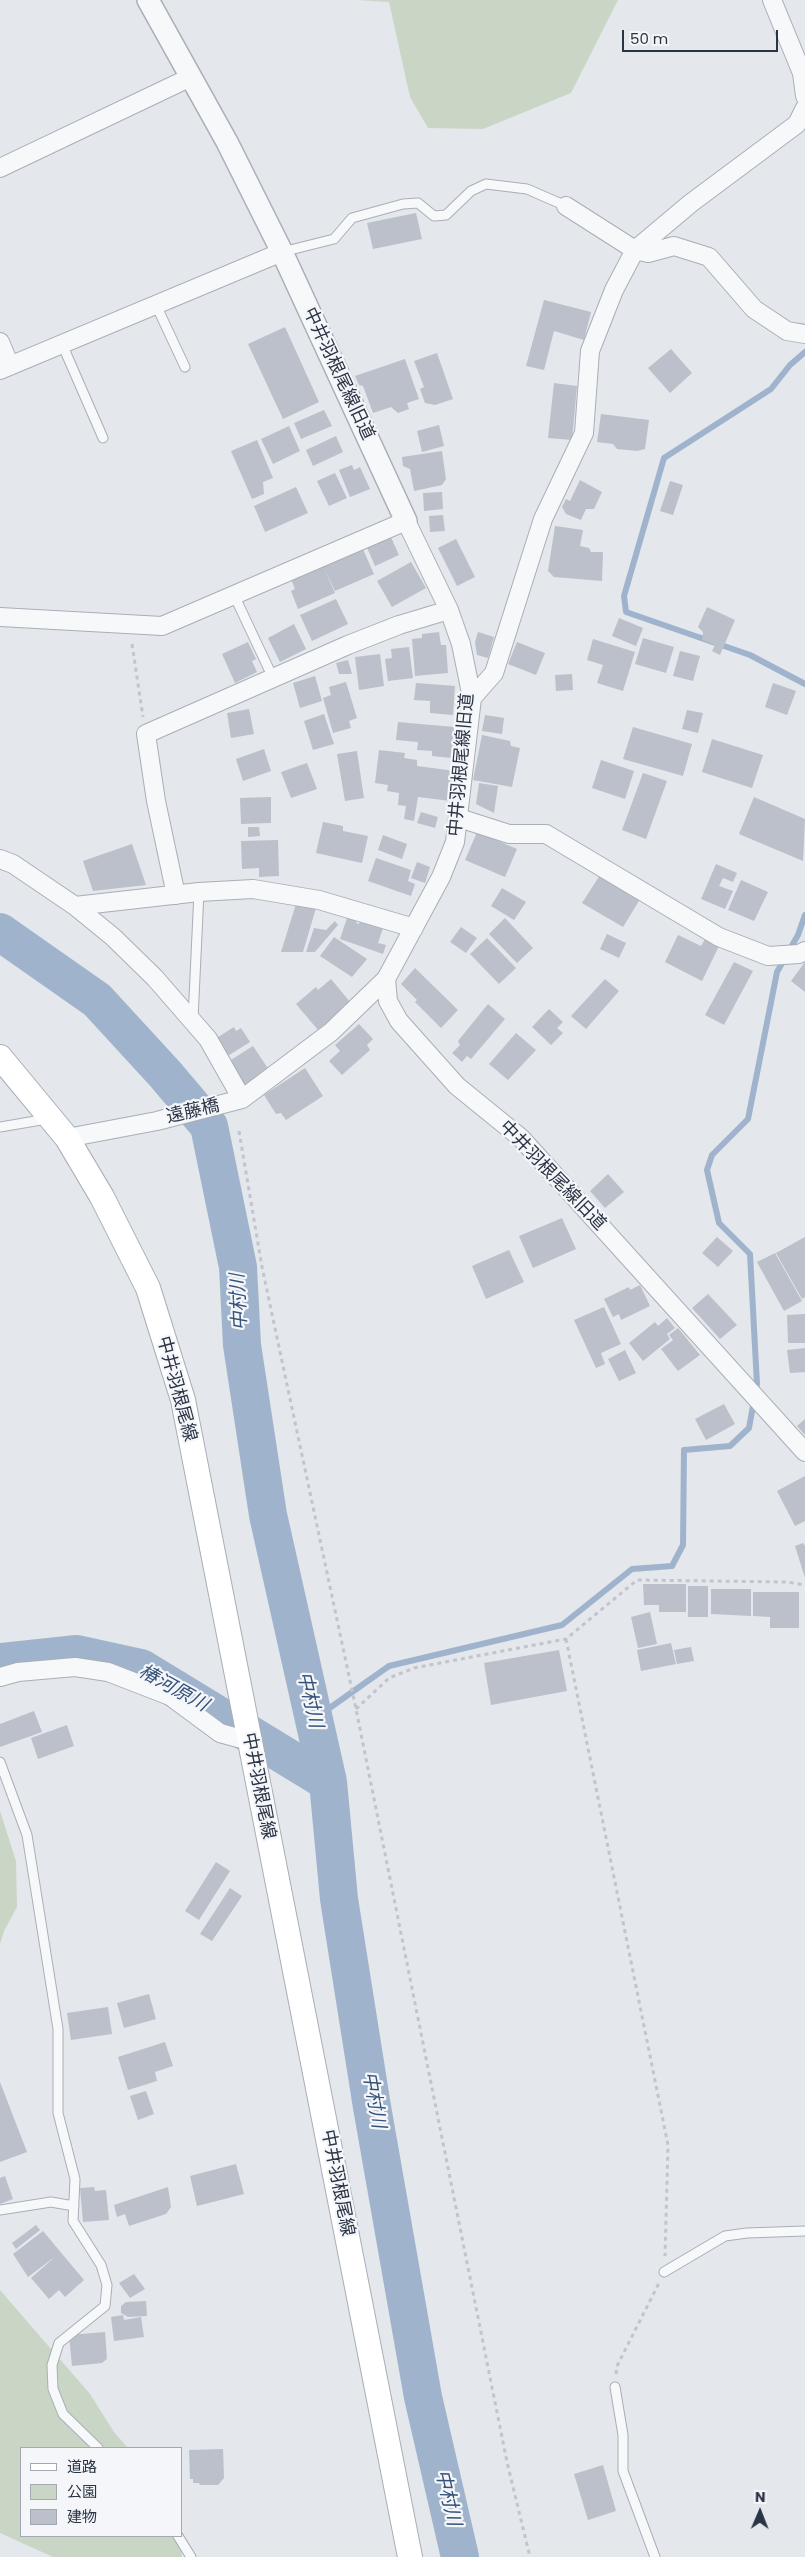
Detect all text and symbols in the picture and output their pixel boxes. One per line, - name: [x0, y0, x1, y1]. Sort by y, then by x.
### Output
- scale bar: [625, 20, 781, 52]
- text: 50 m: [630, 28, 668, 49]
- street label: 中井羽根尾線旧道: [298, 304, 378, 444]
- street label: 中井羽根尾線旧道: [445, 692, 479, 838]
- street label: 遠藤橋: [164, 1095, 222, 1129]
- street label: 中井羽根尾線旧道: [494, 1117, 610, 1235]
- water label: 中村川: [227, 1273, 253, 1331]
- street label: 中井羽根尾線: [152, 1334, 200, 1444]
- water label: 椿河原川: [134, 1661, 212, 1717]
- water label: 中村川: [291, 1670, 327, 1730]
- street label: 中井羽根尾線: [237, 1731, 279, 1841]
- water label: 中村川: [357, 2070, 389, 2130]
- street label: 中井羽根尾線: [316, 2128, 358, 2238]
- legend: [20, 2447, 182, 2537]
- text: 道路: [67, 2456, 97, 2477]
- water label: 中村川: [429, 2468, 465, 2528]
- text: 公園: [67, 2481, 97, 2502]
- north arrow: [735, 2487, 785, 2537]
- text: N: [755, 2487, 766, 2507]
- text: 建物: [67, 2506, 97, 2527]

